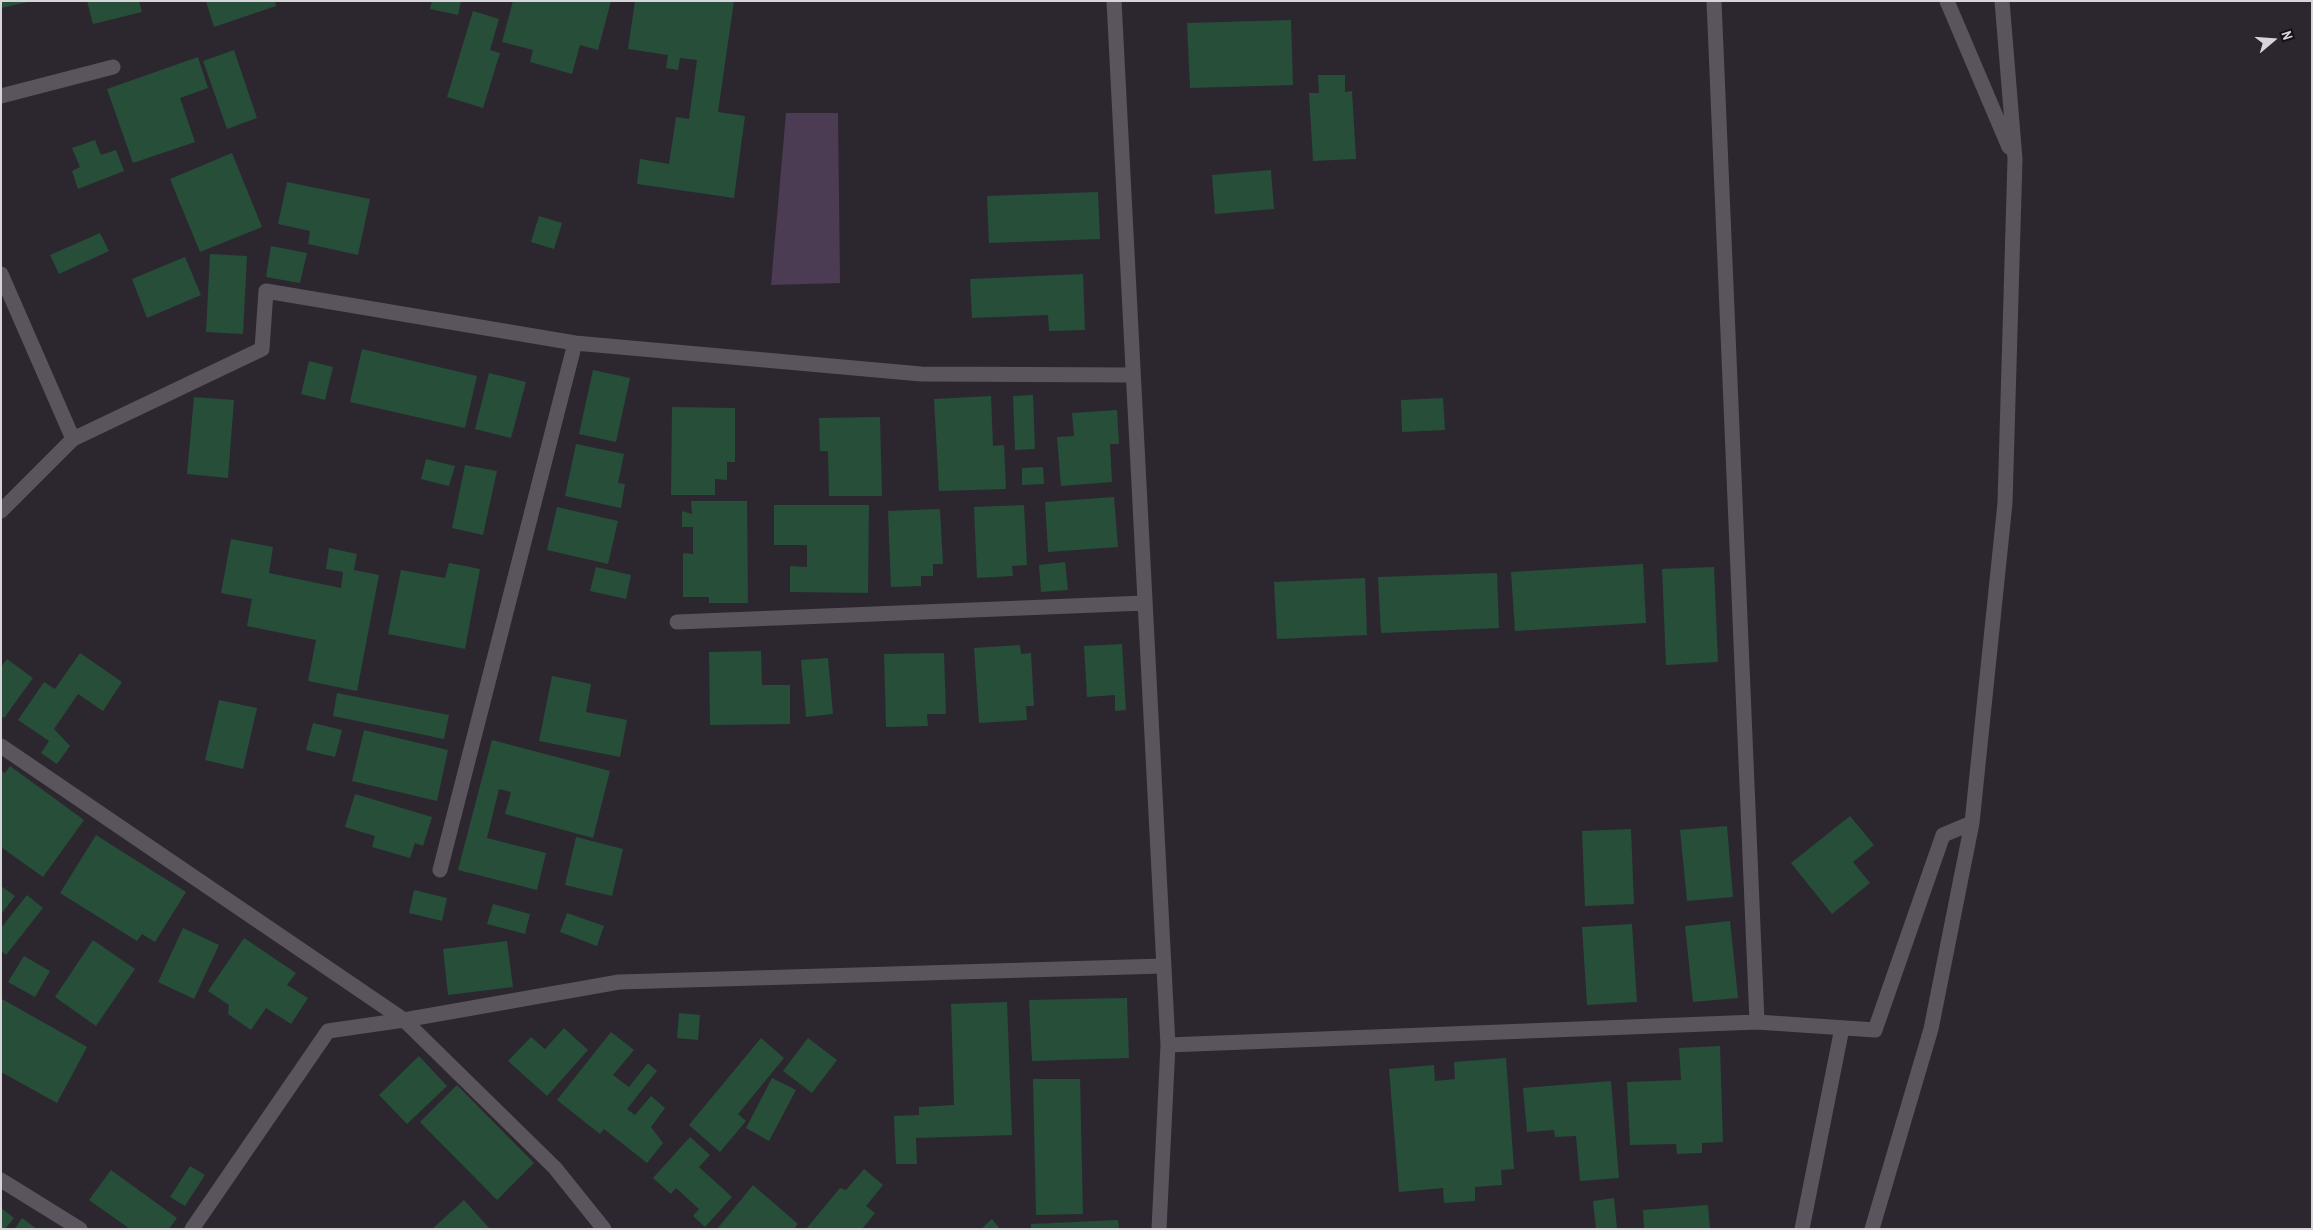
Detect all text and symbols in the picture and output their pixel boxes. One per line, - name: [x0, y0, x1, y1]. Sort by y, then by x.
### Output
- north arrow: [2248, 15, 2298, 65]
- text: N: [2277, 29, 2297, 42]

